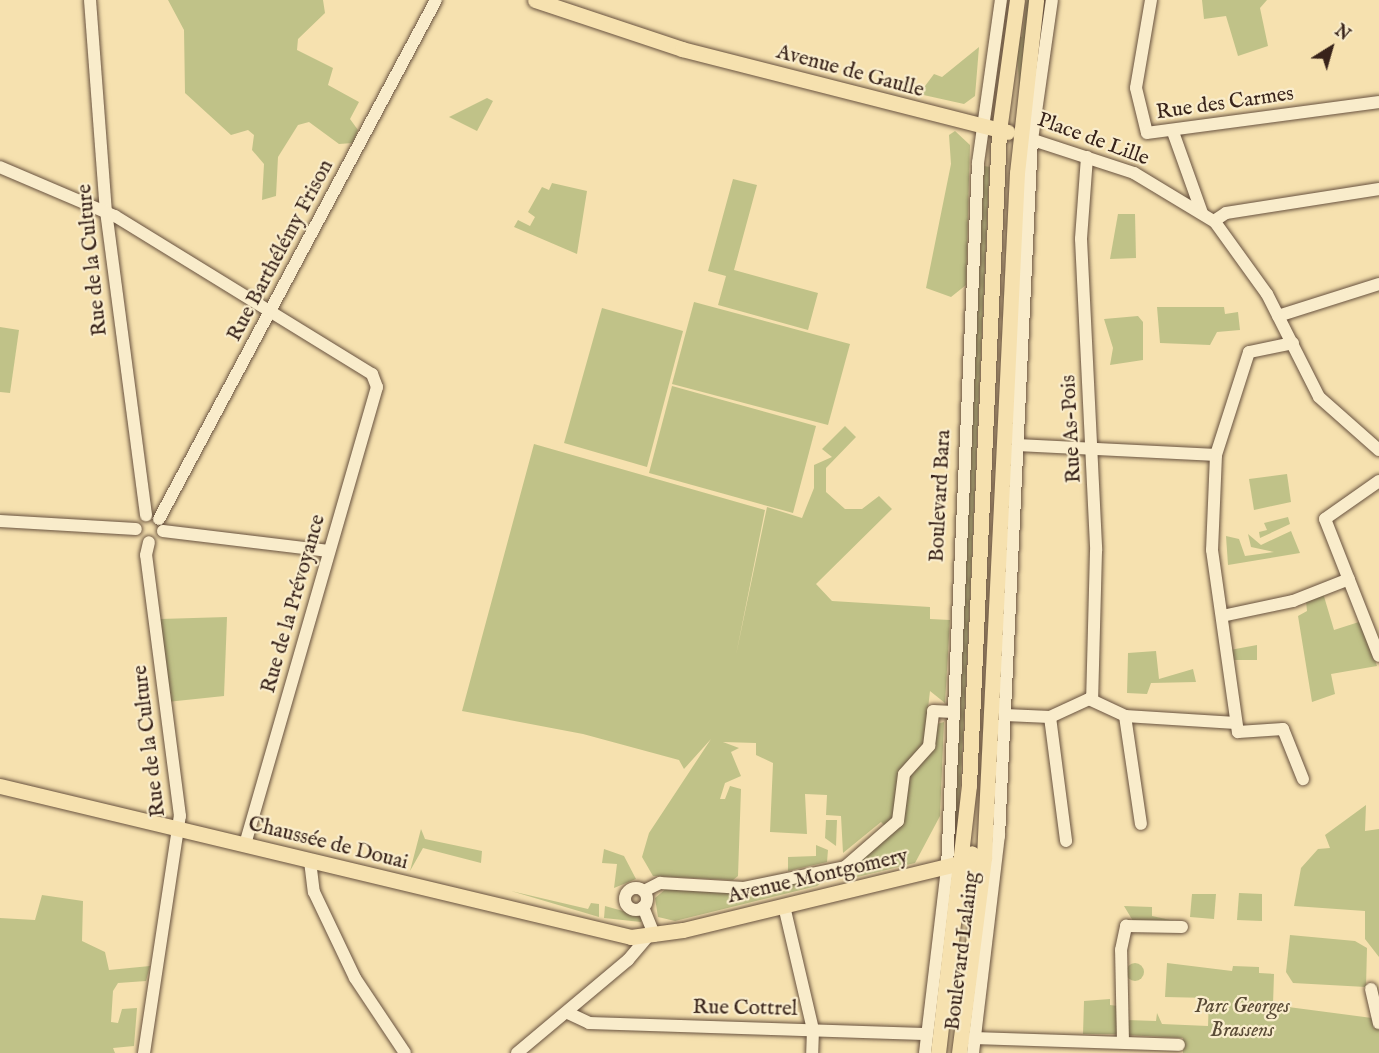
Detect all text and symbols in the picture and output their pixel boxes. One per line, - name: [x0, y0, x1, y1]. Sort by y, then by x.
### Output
- north arrow: [1301, 18, 1361, 78]
- text: N: [1330, 21, 1353, 46]
- street label: Avenue de Gaulle: [773, 40, 927, 104]
- street label: Rue des Carmes: [1155, 82, 1295, 126]
- street label: Place de Lille: [1034, 108, 1152, 172]
- street label: Rue Barthélémy Frison: [222, 156, 340, 346]
- street label: Rue de la Culture: [72, 183, 114, 337]
- street label: Rue As-Pois: [1057, 374, 1087, 484]
- street label: Boulevard Bara: [925, 429, 957, 563]
- street label: Rue de la Prévoyance: [256, 512, 332, 696]
- street label: Rue de la Culture: [128, 664, 172, 818]
- street label: Chaussée de Douai: [245, 812, 411, 876]
- street label: Avenue Montgomery: [725, 844, 911, 910]
- street label: Boulevard Lalaing: [941, 870, 985, 1032]
- park label: Parc Georges Brassens: [1194, 994, 1290, 1044]
- street label: Rue Cottrel: [692, 995, 798, 1023]

